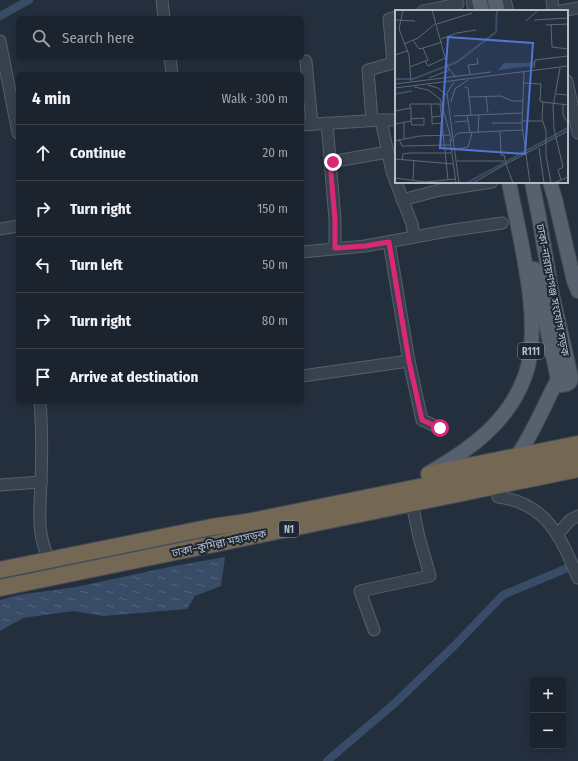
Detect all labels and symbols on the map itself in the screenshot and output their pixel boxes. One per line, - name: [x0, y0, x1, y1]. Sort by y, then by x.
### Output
- inset map: [395, 10, 568, 183]
- route end: [324, 153, 342, 171]
- street label: ঢাকা-নারায়ণগঞ্জ সংযোগ সড়ক: [533, 222, 572, 357]
- road number: R111: [518, 343, 544, 359]
- route start: [431, 419, 449, 437]
- road number: N1: [279, 521, 299, 537]
- street label: ঢাকা–কুমিল্লা মহাসড়ক: [170, 527, 268, 560]

